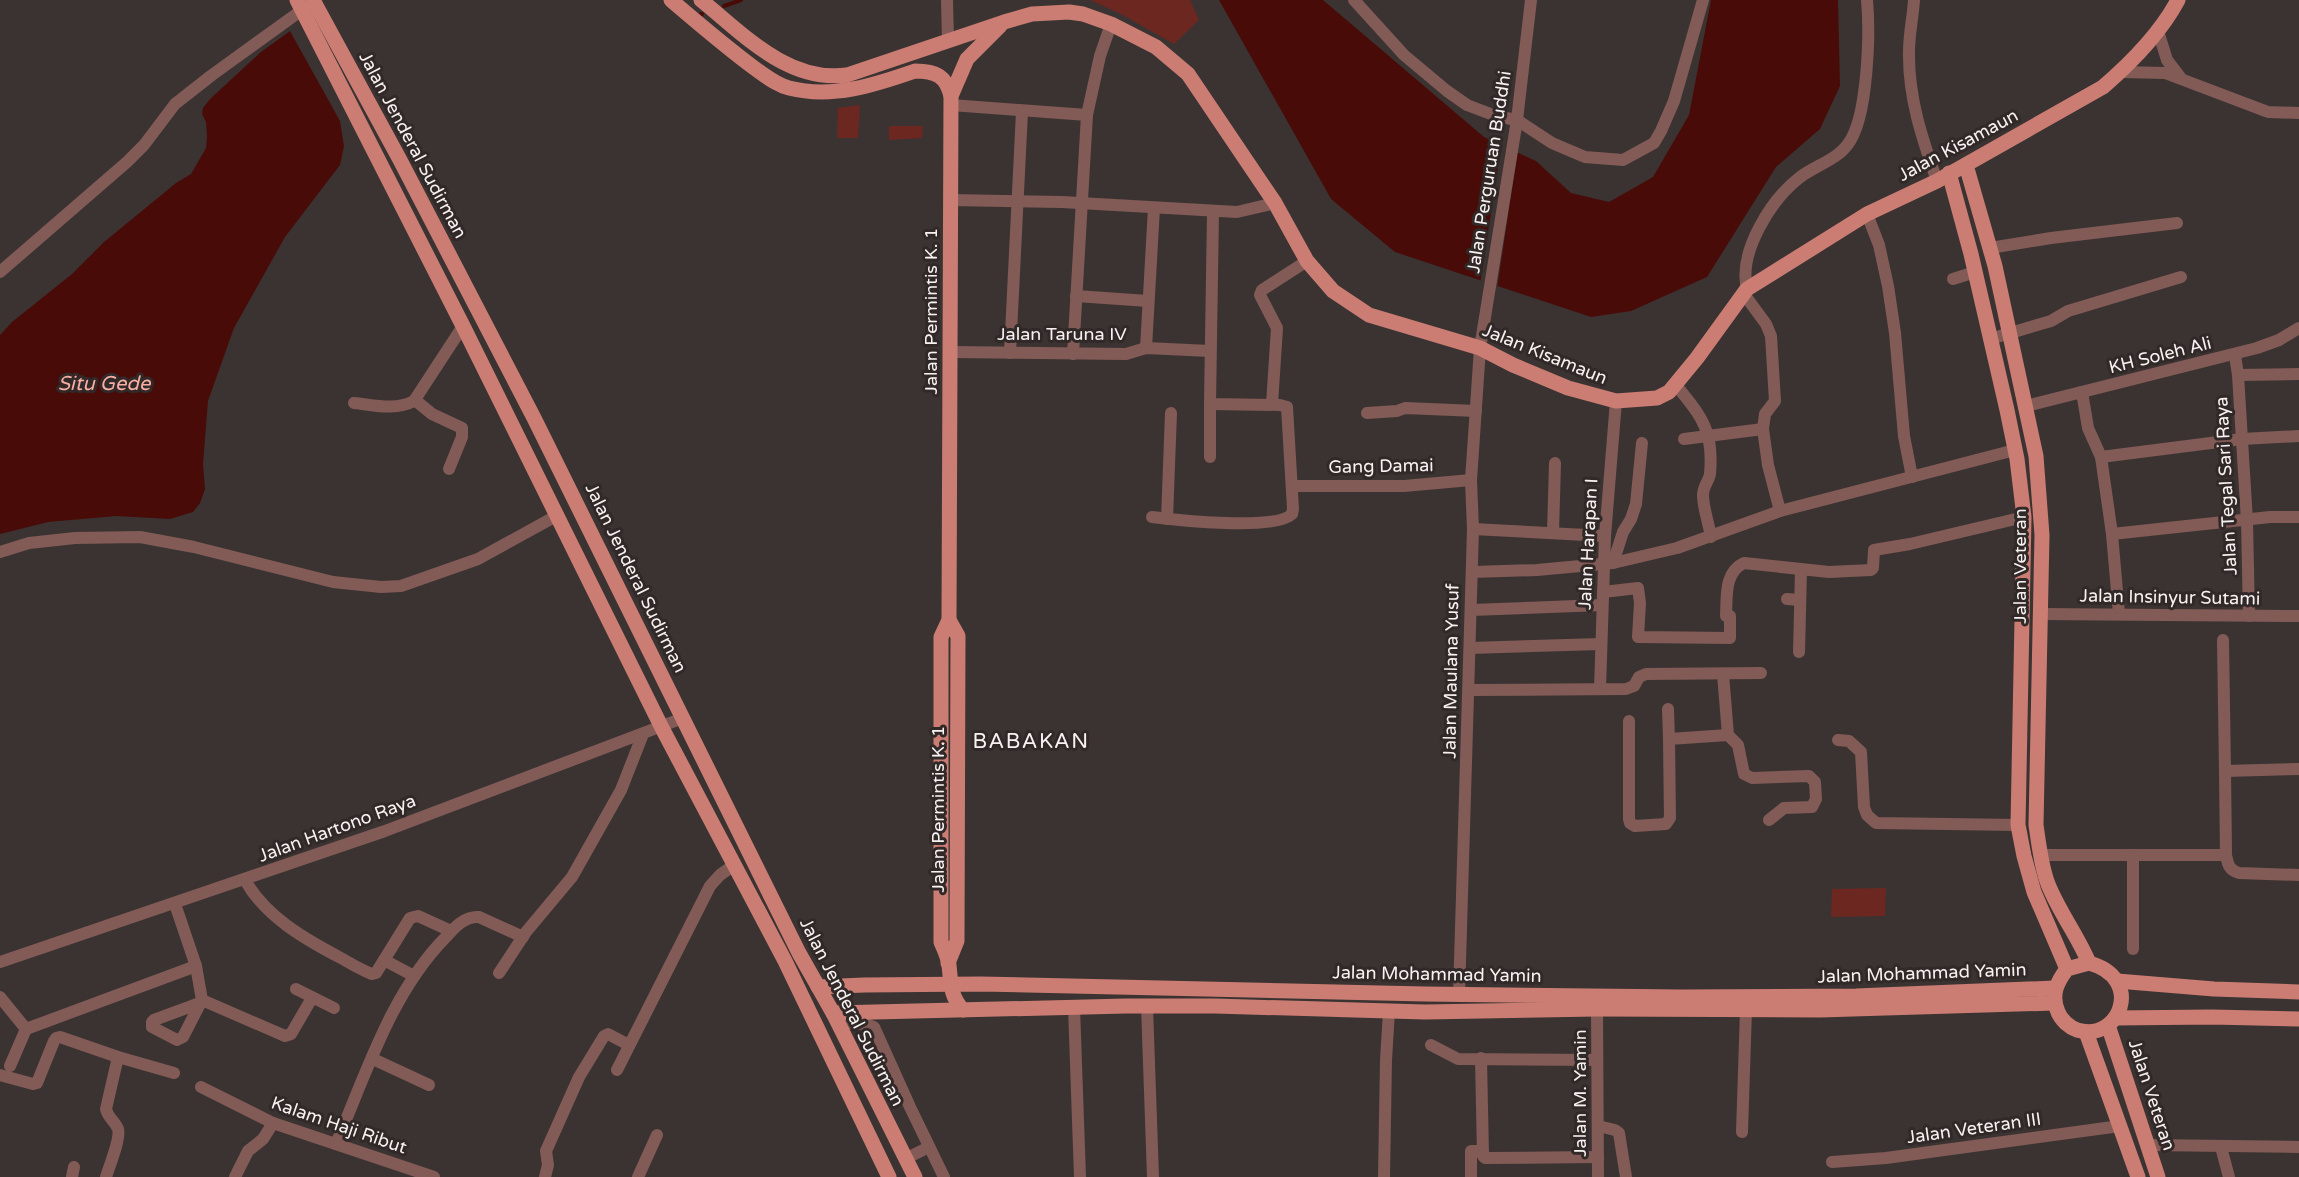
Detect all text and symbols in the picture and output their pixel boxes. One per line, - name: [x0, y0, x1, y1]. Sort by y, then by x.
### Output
- street label: Jalan Jenderal Sudirman: [354, 48, 472, 242]
- street label: Jalan Perguruan Buddhi: [1462, 69, 1516, 275]
- street label: Jalan Kisamaun: [1894, 104, 2022, 186]
- street label: Jalan Permintis K. 1: [920, 228, 942, 394]
- street label: Jalan Kisamaun: [1479, 319, 1611, 389]
- street label: Jalan Taruna IV: [997, 323, 1127, 345]
- street label: KH Soleh Ali: [2106, 332, 2214, 378]
- water label: Situ Gede: [58, 372, 152, 396]
- street label: Jalan Tegal Sari Raya: [2210, 396, 2242, 576]
- street label: Gang Damai: [1328, 454, 1434, 478]
- street label: Jalan Harapan I: [1574, 478, 1602, 610]
- street label: Jalan Jenderal Sudirman: [580, 480, 692, 676]
- street label: Jalan Veteran: [2009, 508, 2031, 624]
- street label: Jalan Maulana Yusuf: [1438, 583, 1464, 759]
- street label: Jalan Insinyur Sutami: [2079, 584, 2261, 610]
- street label: Jalan Permintis K. 1: [927, 726, 949, 892]
- district label: BABAKAN: [972, 729, 1090, 754]
- street label: Jalan Hartono Raya: [255, 789, 419, 867]
- street label: Jalan Jenderal Sudirman: [795, 914, 909, 1110]
- street label: Jalan Mohammad Yamin: [1817, 958, 2027, 988]
- street label: Jalan Mohammad Yamin: [1332, 961, 1542, 987]
- street label: Jalan M. Yamin: [1569, 1029, 1591, 1157]
- street label: Jalan Veteran: [2124, 1037, 2180, 1153]
- street label: Kalam Haji Ribut: [268, 1091, 410, 1159]
- street label: Jalan Veteran III: [1905, 1108, 2043, 1148]

